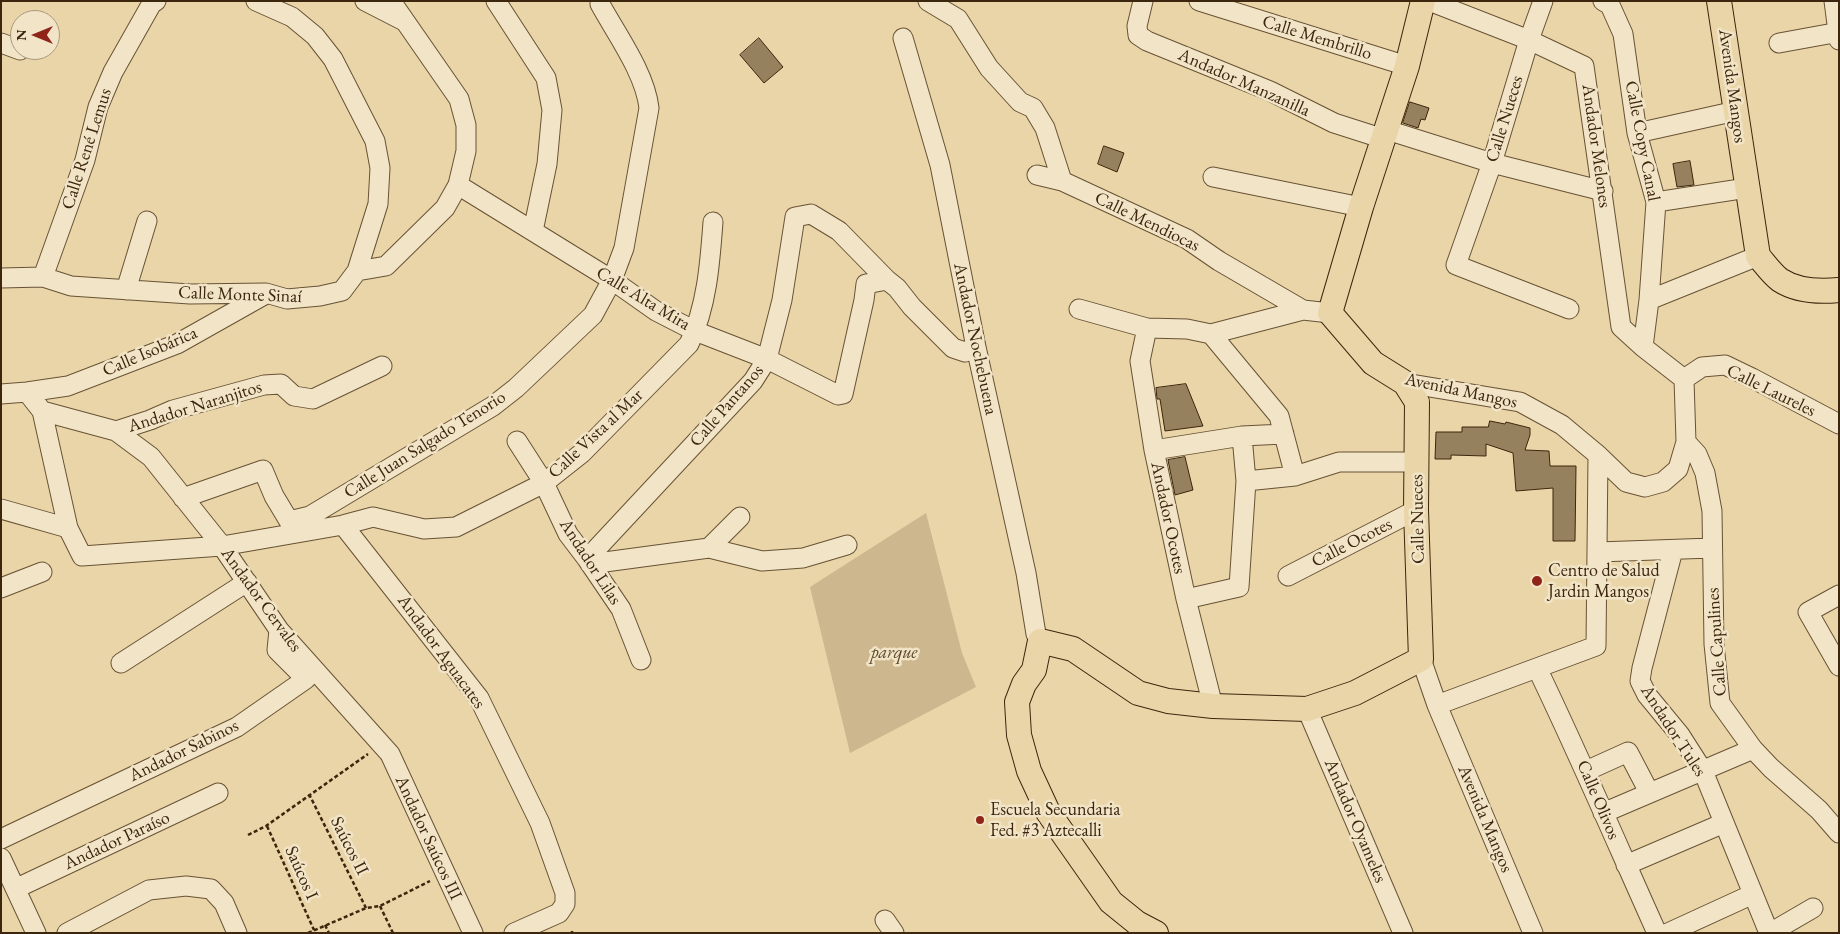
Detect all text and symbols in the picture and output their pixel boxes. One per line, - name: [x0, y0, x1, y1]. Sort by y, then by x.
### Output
- north arrow: [10, 10, 60, 60]
- street label: Calle Membrillo: [1260, 11, 1374, 65]
- street label: Avenida Mangos: [1713, 28, 1751, 144]
- text: N: [12, 29, 30, 41]
- street label: Andador Manzanilla: [1175, 44, 1313, 122]
- street label: Calle Nueces: [1482, 73, 1528, 165]
- street label: Calle Copy Canal: [1620, 79, 1664, 203]
- street label: Andador Melones: [1577, 83, 1615, 209]
- street label: Calle René Lemus: [57, 86, 117, 212]
- street label: Calle Mendiocas: [1091, 187, 1203, 257]
- street label: Andador Nochebuena: [948, 261, 1002, 417]
- street label: Calle Alta Mira: [592, 262, 694, 336]
- street label: Calle Monte Sinaí: [178, 282, 302, 308]
- street label: Calle Isobárica: [99, 322, 201, 382]
- street label: Calle Pantanos: [685, 360, 769, 452]
- street label: Calle Laureles: [1723, 360, 1819, 422]
- street label: Avenida Mangos: [1403, 369, 1519, 413]
- street label: Andador Naranjitos: [125, 376, 265, 438]
- street label: Calle Vista al Mar: [544, 385, 648, 483]
- street label: Calle Juan Salgado Tenorio: [340, 386, 510, 504]
- street label: Andador Ocotes: [1146, 460, 1190, 576]
- street label: Calle Nueces: [1406, 474, 1430, 564]
- street label: Calle Ocotes: [1308, 514, 1396, 572]
- street label: Andador Lilas: [554, 515, 626, 609]
- street label: Andador Cervales: [216, 544, 306, 656]
- place label: Centro de Salud Jardin Mangos: [1548, 560, 1660, 602]
- marker: Centro de Salud Jardin Mangos: [1530, 574, 1544, 588]
- street label: Calle Capulines: [1702, 587, 1732, 697]
- street label: Andador Aguacates: [392, 591, 490, 713]
- park label: parque: [871, 642, 917, 664]
- street label: Andador Tules: [1635, 681, 1711, 781]
- street label: Andador Sabinos: [126, 715, 242, 787]
- street label: Andador Oyameles: [1319, 756, 1391, 886]
- street label: Calle Olivos: [1572, 757, 1624, 843]
- street label: Avenida Mangos: [1453, 762, 1517, 876]
- street label: Andador Saúcos III: [390, 772, 466, 904]
- place label: Escuela Secundaria Fed. #3 Aztecalli: [990, 799, 1120, 842]
- street label: Andador Paraíso: [61, 807, 173, 875]
- street label: Saúcos II: [325, 813, 373, 879]
- marker: Escuela Secundaria Fed. #3 Aztecalli: [974, 814, 986, 826]
- street label: Saúcos I: [280, 843, 322, 903]

